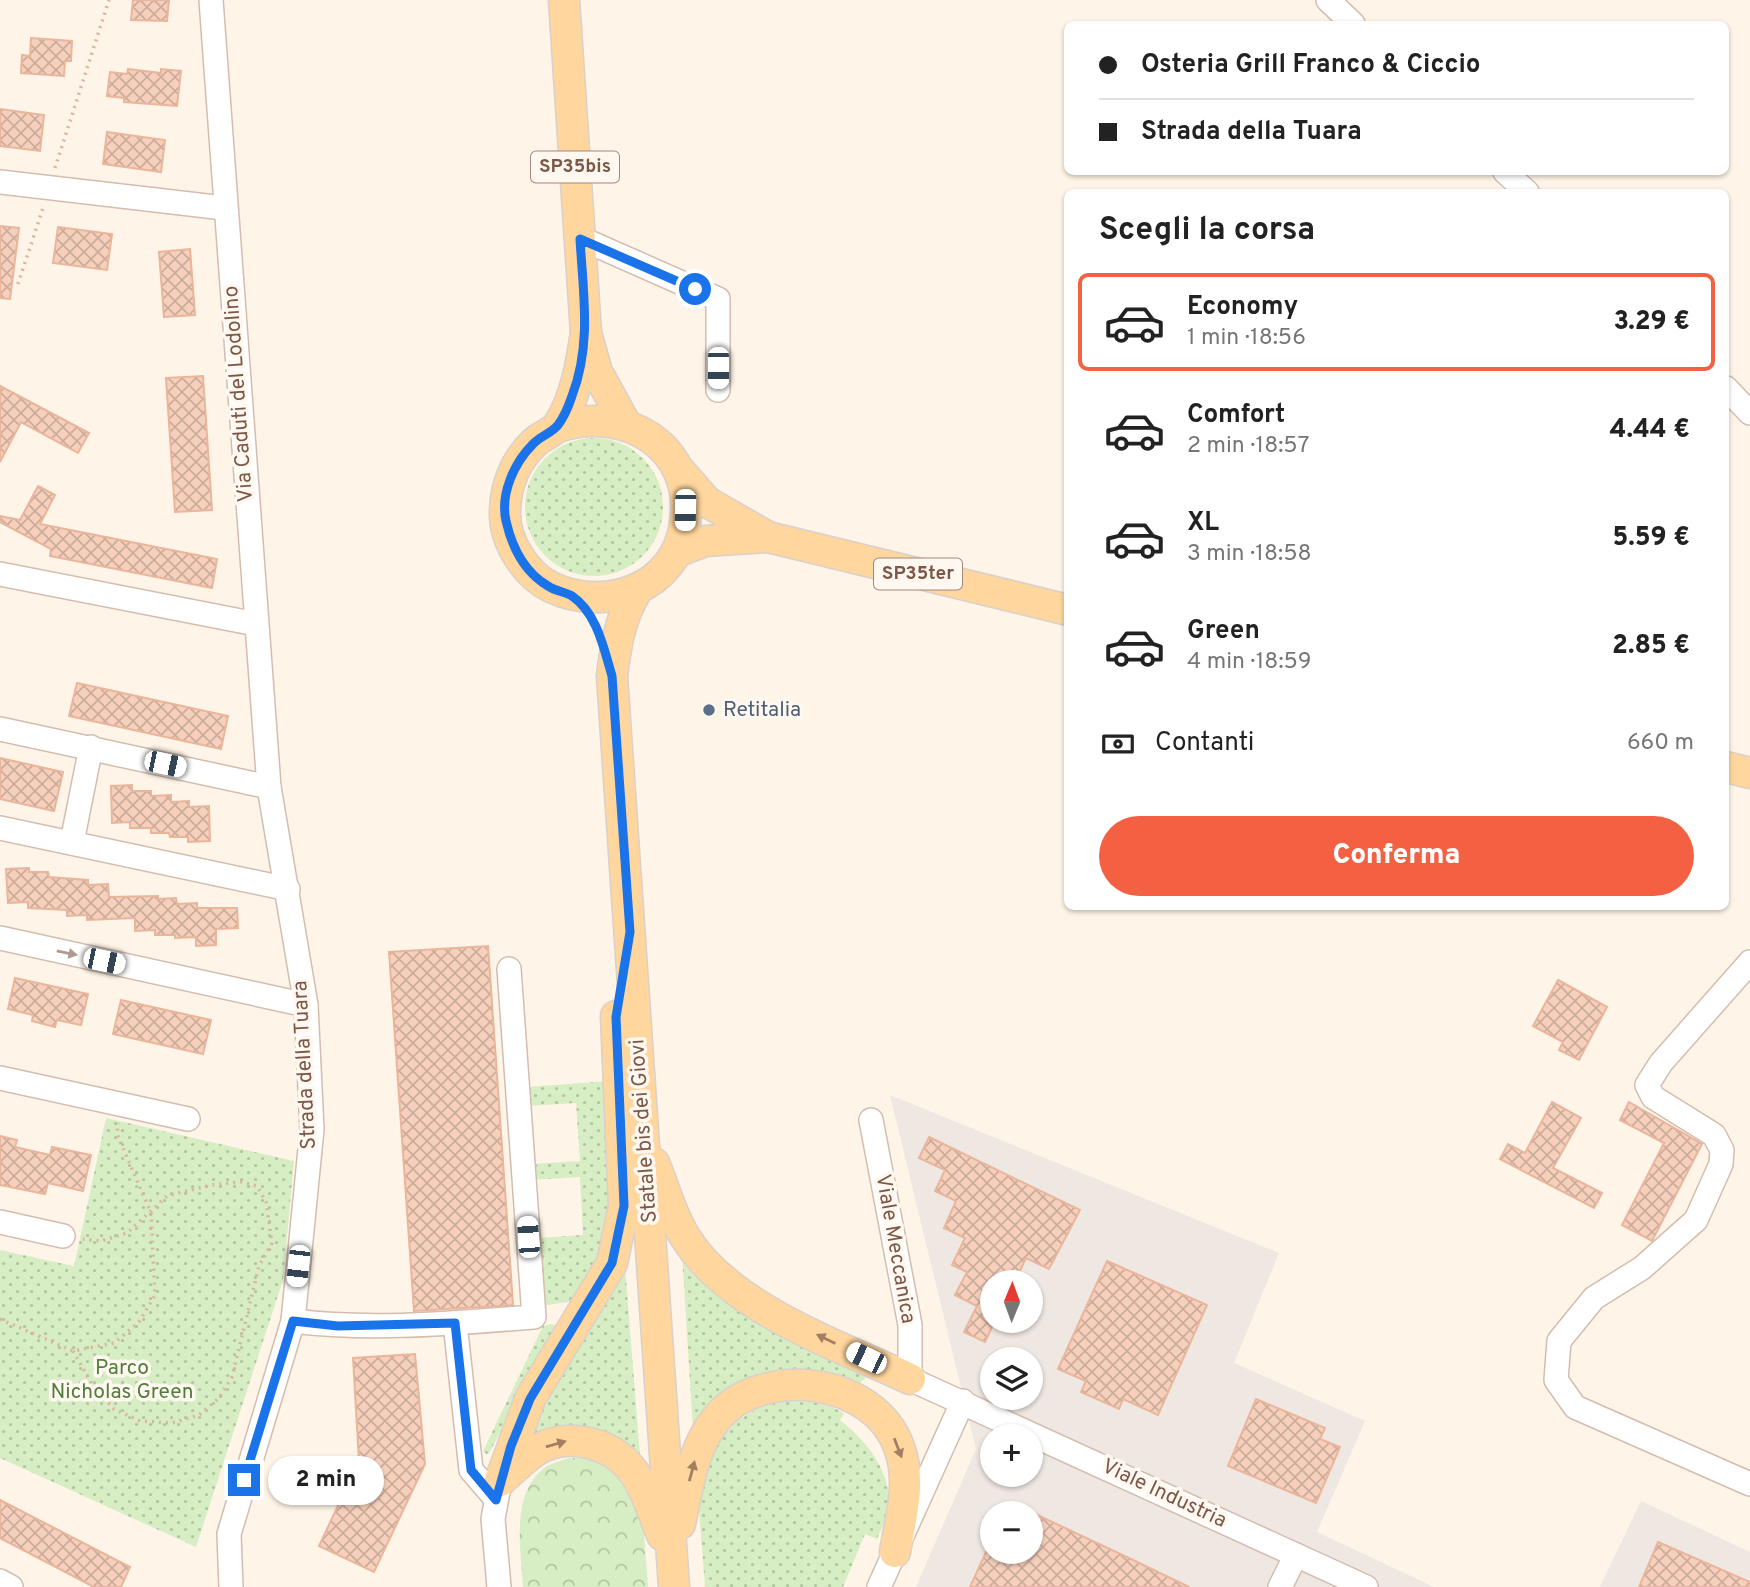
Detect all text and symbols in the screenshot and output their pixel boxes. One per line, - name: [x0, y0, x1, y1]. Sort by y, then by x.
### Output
- text: Osteria Grill Franco & Ciccio: [1141, 49, 1481, 82]
- text: Strada della Tuara: [1141, 116, 1362, 149]
- road number: SP35bis: [531, 152, 619, 182]
- text: Scegli la corsa: [1099, 211, 1315, 251]
- route start: [679, 273, 711, 305]
- street label: Via Caduti del Lodolino: [218, 285, 260, 503]
- icon: car: [1103, 291, 1166, 354]
- text: Economy: [1187, 291, 1298, 324]
- text: 3.29 €: [1613, 306, 1690, 339]
- text: 1 min · 18:56: [1187, 324, 1306, 353]
- car: [708, 347, 729, 389]
- icon: car: [1103, 399, 1166, 462]
- text: Comfort: [1187, 399, 1285, 432]
- text: 4.44 €: [1610, 414, 1690, 447]
- text: 2 min · 18:57: [1187, 432, 1309, 461]
- car: [675, 489, 696, 531]
- icon: car: [1103, 507, 1166, 570]
- text: XL: [1187, 507, 1219, 540]
- text: 5.59 €: [1612, 522, 1690, 555]
- text: 3 min · 18:58: [1187, 540, 1311, 569]
- road number: SP35ter: [874, 558, 962, 590]
- icon: car: [1103, 615, 1166, 678]
- text: Green: [1187, 615, 1260, 648]
- text: 2.85 €: [1612, 630, 1690, 663]
- text: 4 min · 18:59: [1187, 648, 1311, 677]
- place label: Retitalia: [723, 697, 801, 724]
- marker: Retitalia: [701, 702, 717, 718]
- icon: cash: [1099, 725, 1137, 763]
- text: Contanti: [1155, 727, 1254, 760]
- text: 660 m: [1627, 729, 1694, 758]
- car: [143, 749, 188, 779]
- button: Conferma: [1099, 816, 1694, 896]
- car: [82, 946, 127, 976]
- one-way arrow: [56, 947, 78, 958]
- street label: Strada della Tuara: [287, 980, 323, 1150]
- street label: Statale bis dei Giovi: [624, 1038, 664, 1224]
- street label: Viale Meccanica: [869, 1172, 921, 1326]
- car: [517, 1215, 540, 1259]
- car: [286, 1244, 311, 1288]
- north arrow: [980, 1270, 1043, 1334]
- map controls: [980, 1270, 1043, 1564]
- one-way arrow: [816, 1333, 836, 1344]
- car: [843, 1339, 890, 1377]
- button: layers: [980, 1347, 1043, 1410]
- park label: Parco Nicholas Green: [51, 1355, 194, 1406]
- button: +: [980, 1424, 1043, 1487]
- one-way arrow: [545, 1438, 567, 1449]
- one-way arrow: [893, 1438, 904, 1459]
- street label: Viale Industria: [1097, 1453, 1231, 1535]
- callout: 2 min: [268, 1456, 384, 1504]
- one-way arrow: [687, 1460, 698, 1482]
- route end: [228, 1464, 260, 1496]
- text: 2 min: [296, 1466, 356, 1495]
- button: −: [980, 1501, 1043, 1564]

